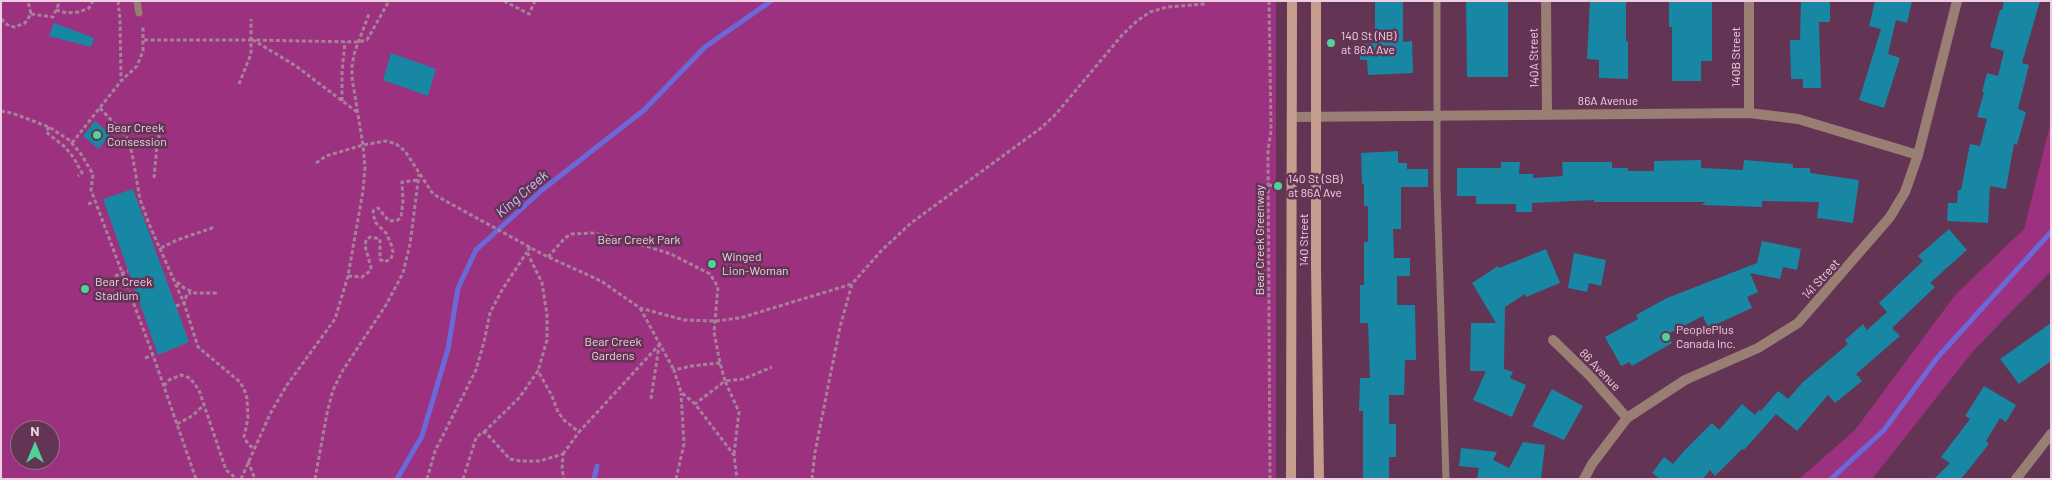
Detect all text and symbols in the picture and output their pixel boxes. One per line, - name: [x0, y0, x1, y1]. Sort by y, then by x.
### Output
- street label: 140B Street: [1729, 27, 1743, 87]
- street label: 140A Street: [1526, 28, 1542, 88]
- place label: 140 St (NB) at 86A Ave: [1341, 29, 1396, 57]
- marker: 140 St (NB) at 86A Ave: [1325, 37, 1337, 49]
- street label: 86A Avenue: [1578, 94, 1638, 108]
- place label: Bear Creek Consession: [107, 121, 167, 149]
- marker: Bear Creek Consession: [91, 129, 103, 141]
- water label: King Creek: [493, 167, 551, 221]
- place label: 140 St (SB) at 86A Ave: [1288, 172, 1343, 200]
- marker: 140 St (SB) at 86A Ave: [1272, 180, 1284, 192]
- street label: Bear Creek Greenway: [1253, 185, 1267, 295]
- street label: 140 Street: [1297, 214, 1311, 266]
- park label: Bear Creek Park: [597, 233, 681, 247]
- place label: Winged Lion-Woman: [722, 250, 789, 278]
- street label: 141 Street: [1799, 256, 1843, 302]
- marker: Winged Lion-Woman: [706, 258, 718, 270]
- place label: Bear Creek Stadium: [95, 275, 152, 303]
- marker: Bear Creek Stadium: [79, 283, 91, 295]
- place label: PeoplePlus Canada Inc.: [1676, 323, 1736, 351]
- marker: PeoplePlus Canada Inc.: [1660, 331, 1672, 343]
- park label: Bear Creek Gardens: [584, 335, 642, 363]
- street label: 86 Avenue: [1576, 346, 1624, 394]
- north arrow: [10, 420, 60, 470]
- text: N: [30, 422, 40, 439]

